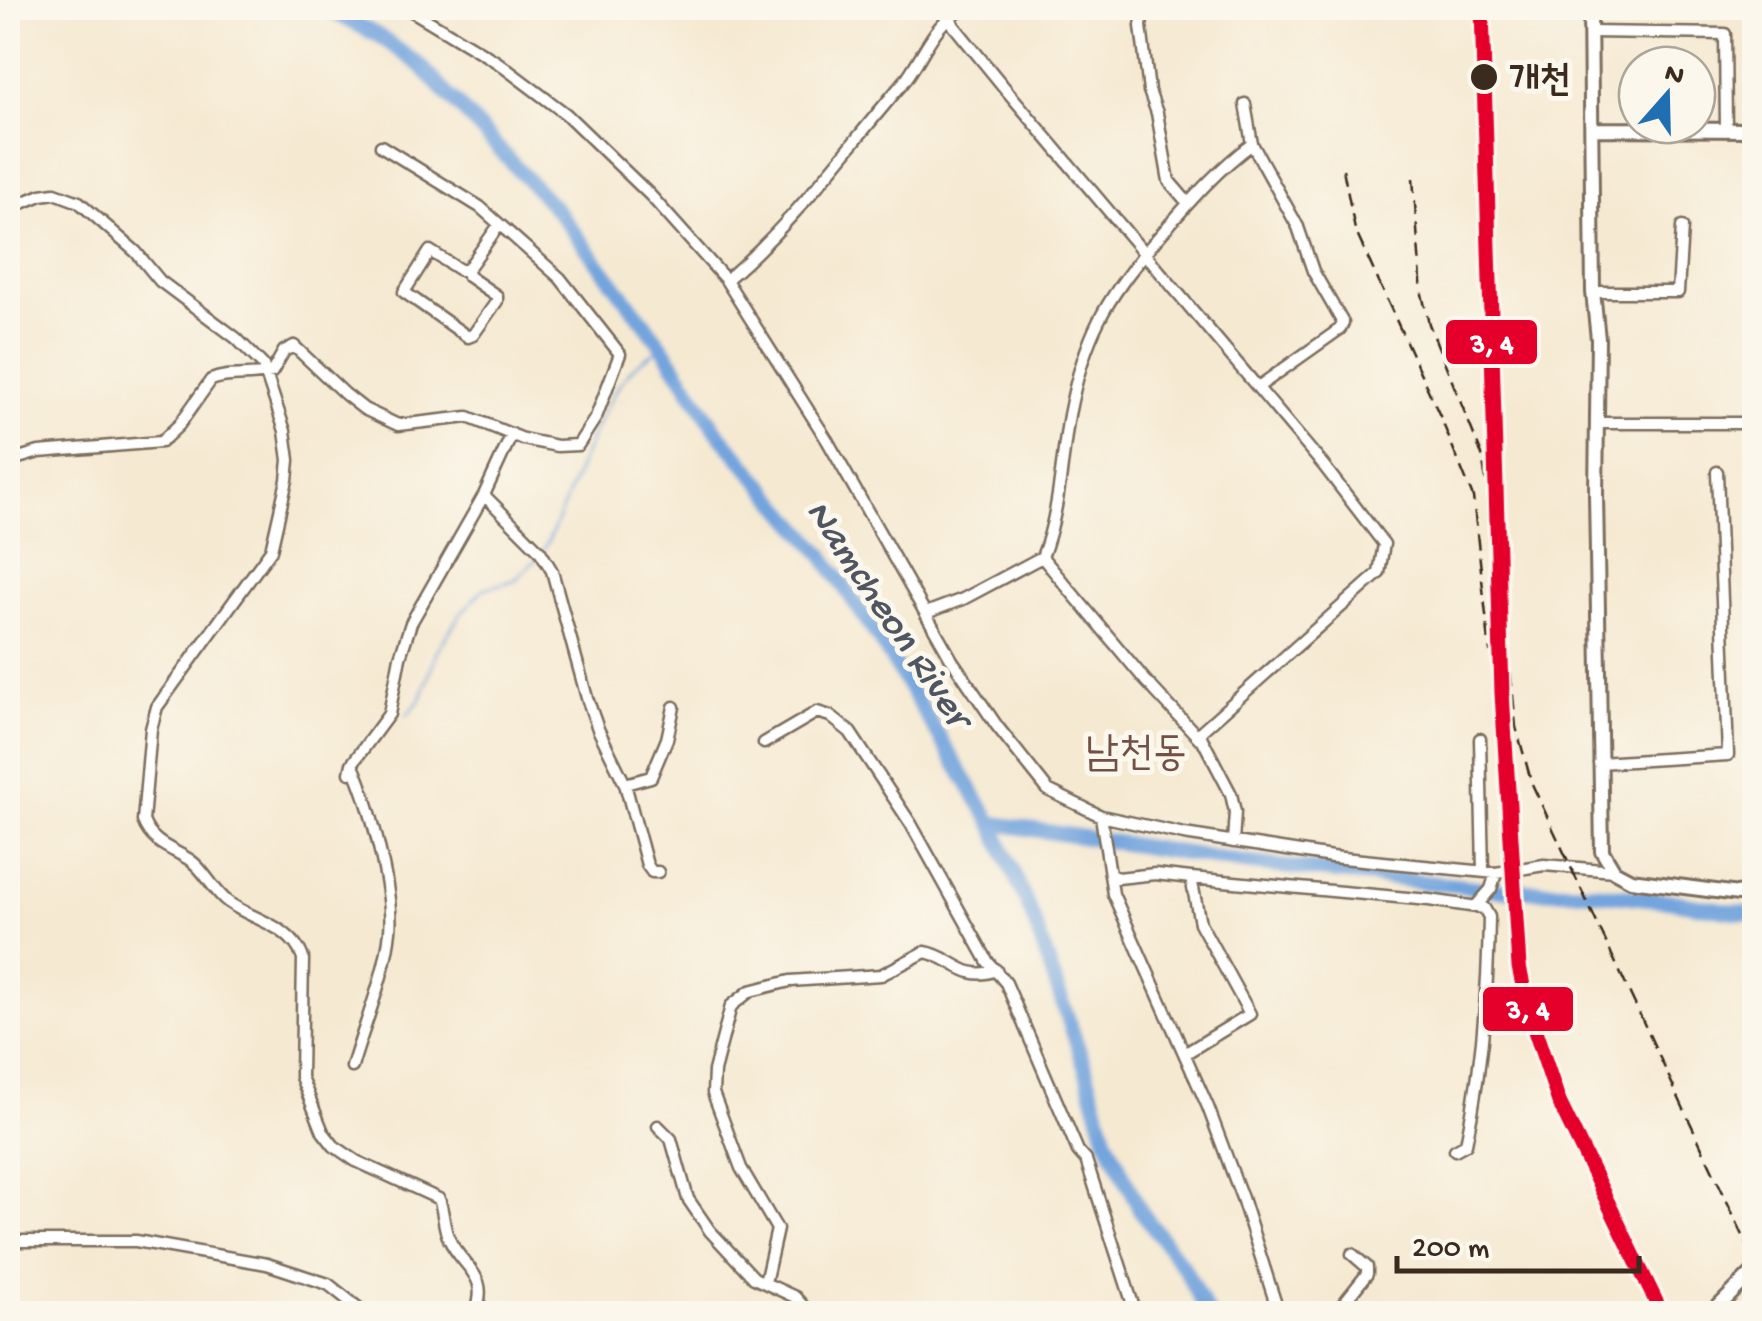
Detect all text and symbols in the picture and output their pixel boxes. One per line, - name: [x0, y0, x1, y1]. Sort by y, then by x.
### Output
- north arrow: [1617, 45, 1717, 145]
- text: N: [1660, 57, 1688, 94]
- marker: 개천: [1468, 61, 1500, 93]
- place label: 개천: [1509, 61, 1570, 105]
- line badge: 3, 4: [1444, 318, 1539, 366]
- text: 3, 4: [1469, 330, 1514, 363]
- water label: Namcheon River: [792, 492, 983, 744]
- district label: 남천동: [1085, 732, 1187, 781]
- line badge: 3, 4: [1481, 985, 1575, 1033]
- text: 3, 4: [1505, 996, 1550, 1029]
- scale bar: [1397, 1211, 1640, 1273]
- text: 200 m: [1412, 1233, 1489, 1268]

